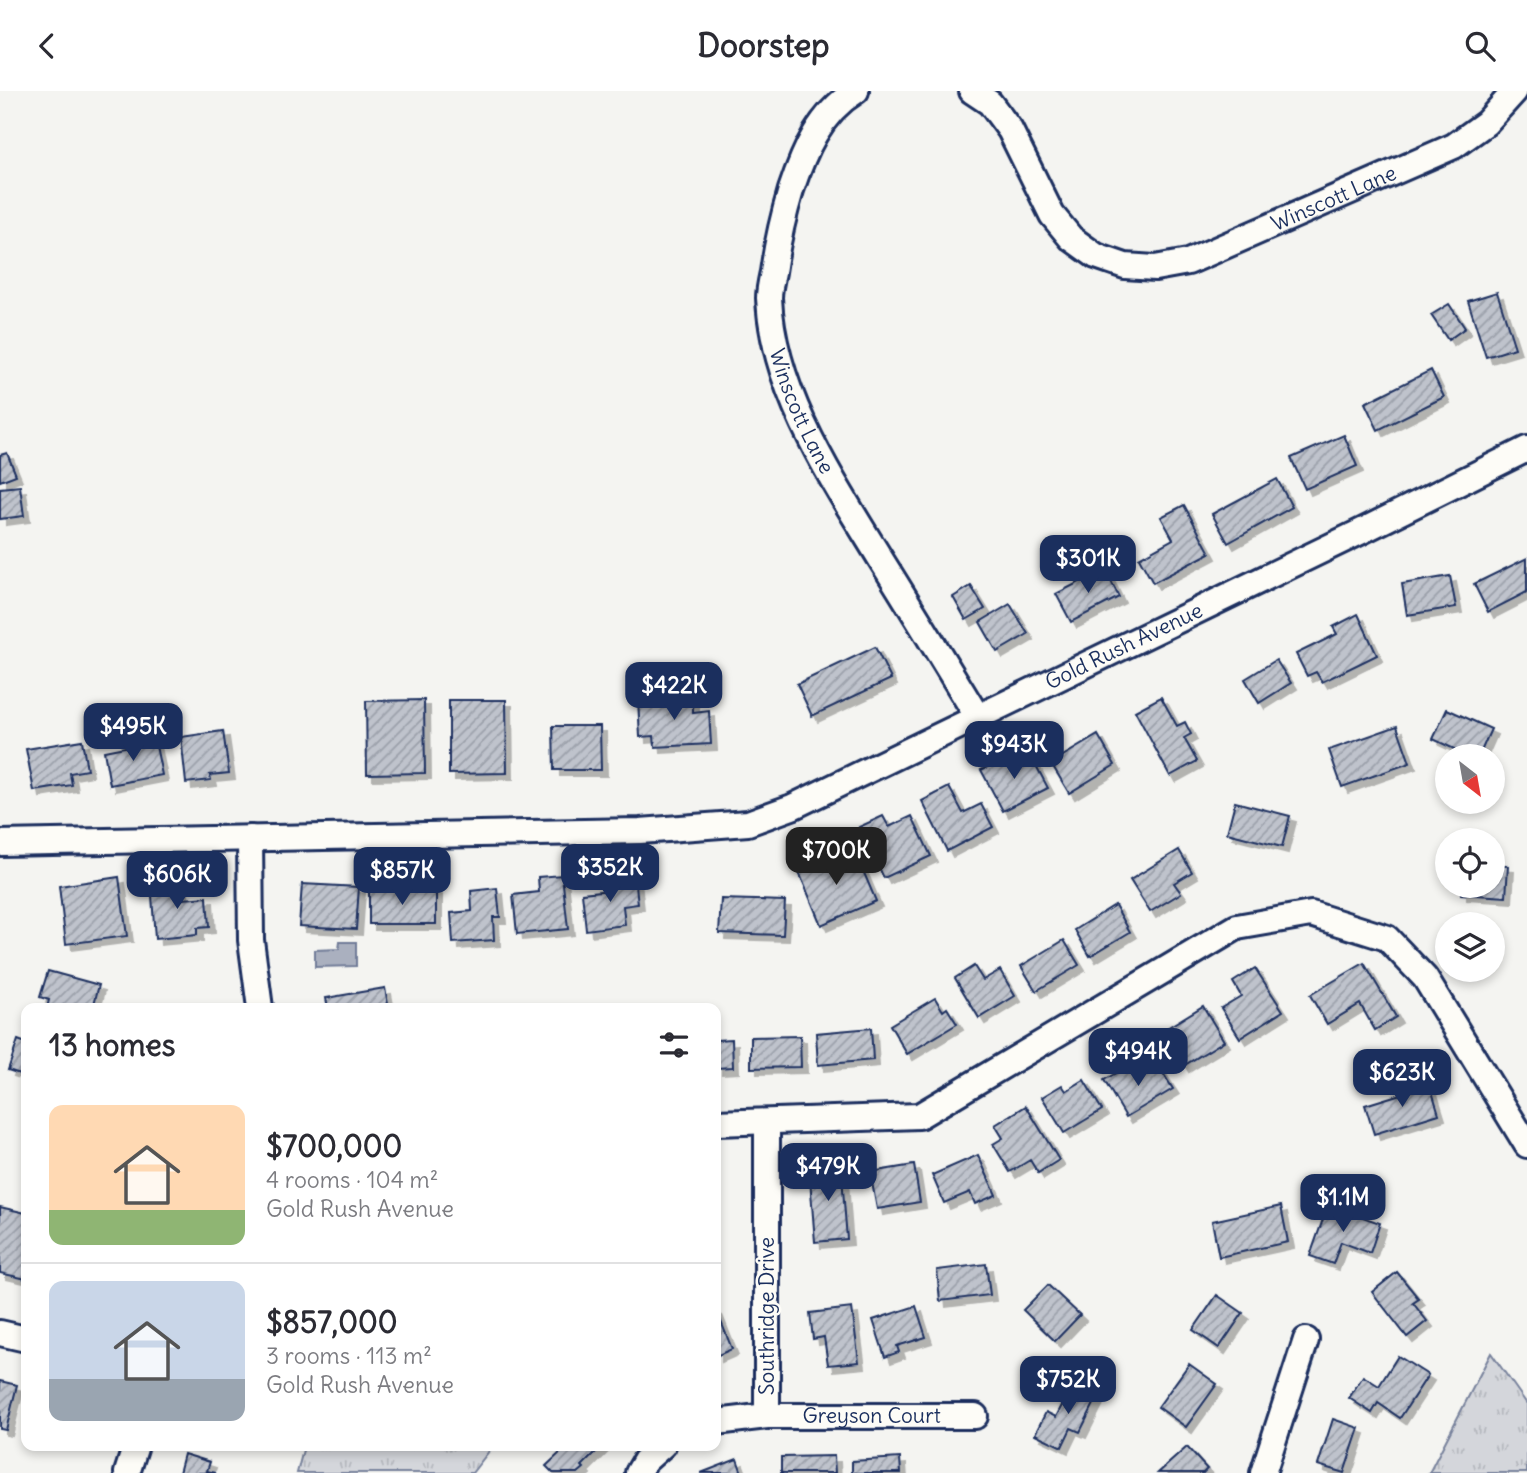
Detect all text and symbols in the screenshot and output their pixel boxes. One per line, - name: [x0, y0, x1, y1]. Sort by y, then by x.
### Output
- text: Doorstep: [697, 25, 830, 66]
- icon: back: [28, 27, 66, 65]
- icon: search: [1461, 27, 1499, 65]
- street label: Winscott Lane: [1267, 159, 1400, 237]
- street label: Winscott Lane: [764, 345, 841, 478]
- pin: $301K: [1039, 535, 1137, 595]
- text: $301K: [1056, 543, 1120, 572]
- street label: Gold Rush Avenue: [1041, 596, 1207, 695]
- pin: $422K: [625, 663, 723, 722]
- text: $422K: [641, 670, 707, 699]
- pin: $495K: [84, 703, 182, 763]
- text: $495K: [100, 711, 166, 740]
- pin: $943K: [965, 721, 1063, 781]
- text: $943K: [981, 729, 1047, 758]
- north arrow: [1435, 744, 1505, 814]
- map controls: [1435, 744, 1505, 982]
- pin: $700K: [787, 827, 885, 887]
- button: locate: [1435, 828, 1505, 898]
- text: $700K: [802, 835, 870, 864]
- pin: $352K: [561, 845, 659, 904]
- pin: $857K: [353, 847, 451, 907]
- pin: $606K: [128, 851, 226, 911]
- text: $352K: [577, 852, 643, 881]
- text: $857K: [370, 855, 434, 884]
- text: $606K: [143, 859, 211, 888]
- button: layers: [1435, 912, 1505, 982]
- text: 13 homes: [49, 1026, 175, 1064]
- icon: filters: [655, 1026, 693, 1064]
- pin: $494K: [1089, 1028, 1187, 1088]
- text: $494K: [1105, 1036, 1171, 1065]
- pin: $623K: [1353, 1049, 1451, 1109]
- text: $623K: [1369, 1057, 1435, 1086]
- text: $700,000: [266, 1127, 402, 1165]
- icon: home: [105, 1133, 189, 1217]
- pin: $479K: [779, 1143, 877, 1203]
- text: $479K: [796, 1151, 860, 1180]
- text: 4 rooms · 104 m²: [266, 1165, 438, 1194]
- pin: $1.1M: [1294, 1175, 1392, 1234]
- text: $1.1M: [1316, 1182, 1370, 1211]
- text: Gold Rush Avenue: [266, 1194, 454, 1223]
- street label: Southridge Drive: [753, 1237, 780, 1395]
- text: $857,000: [266, 1303, 397, 1341]
- icon: home: [105, 1309, 189, 1393]
- text: 3 rooms · 113 m²: [266, 1341, 432, 1370]
- pin: $752K: [1019, 1357, 1117, 1416]
- text: $752K: [1036, 1364, 1100, 1393]
- text: Gold Rush Avenue: [266, 1370, 454, 1399]
- street label: Greyson Court: [803, 1402, 941, 1429]

